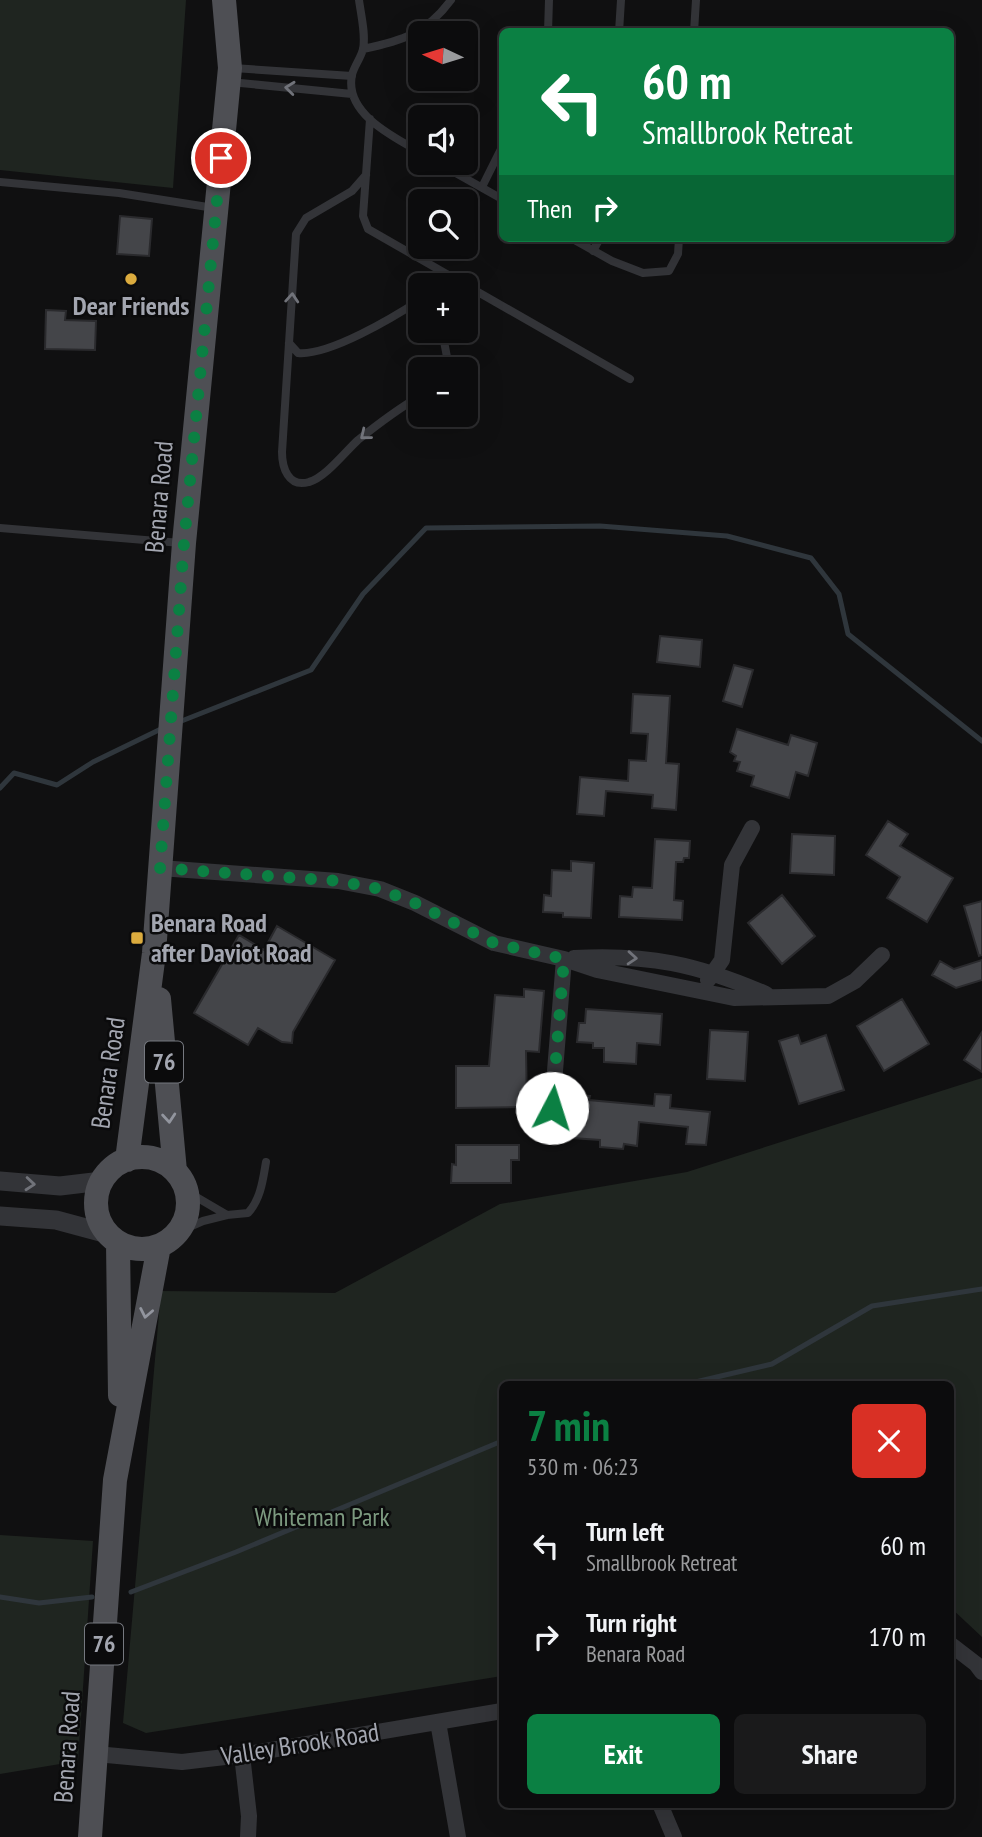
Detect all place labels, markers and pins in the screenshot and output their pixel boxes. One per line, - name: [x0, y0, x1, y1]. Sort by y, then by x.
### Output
- pin: [191, 128, 251, 188]
- marker: Dear Friends: [123, 271, 139, 287]
- place label: Dear Friends: [73, 289, 189, 322]
- place label: Benara Road after Daviot Road: [151, 906, 311, 969]
- marker: Benara Road after Daviot Road: [129, 930, 145, 946]

